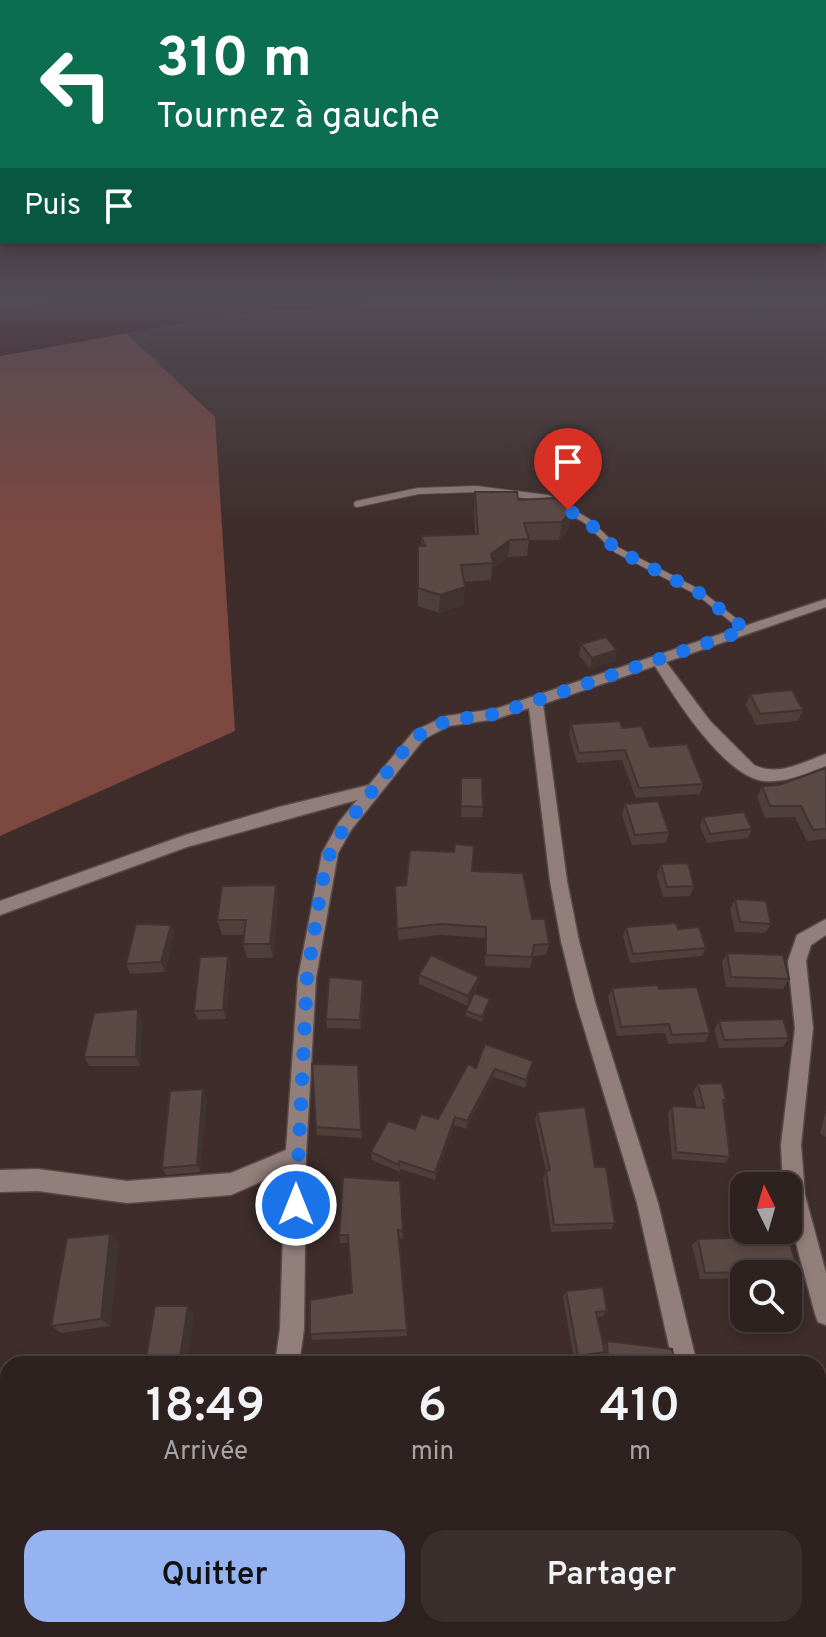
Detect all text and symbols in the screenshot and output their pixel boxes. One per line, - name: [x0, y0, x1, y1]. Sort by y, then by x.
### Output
- text: 310 m: [156, 26, 312, 96]
- icon: left: [24, 32, 128, 136]
- text: Tournez à gauche: [156, 95, 440, 141]
- icon: arrive: [97, 184, 141, 228]
- text: Puis: [24, 188, 81, 225]
- pin: [534, 428, 602, 510]
- icon: arrive: [546, 440, 590, 484]
- position arrow: [254, 1163, 338, 1247]
- north arrow: [730, 1172, 802, 1244]
- map controls: [730, 1172, 802, 1332]
- button: search: [730, 1260, 802, 1332]
- text: 18:49: [146, 1378, 265, 1438]
- text: 6: [418, 1378, 447, 1438]
- text: 410: [600, 1378, 680, 1438]
- text: Arrivée: [163, 1436, 248, 1469]
- text: min: [411, 1436, 454, 1469]
- text: m: [629, 1436, 651, 1469]
- button: Quitter: [24, 1530, 405, 1622]
- button: Partager: [421, 1530, 802, 1622]

